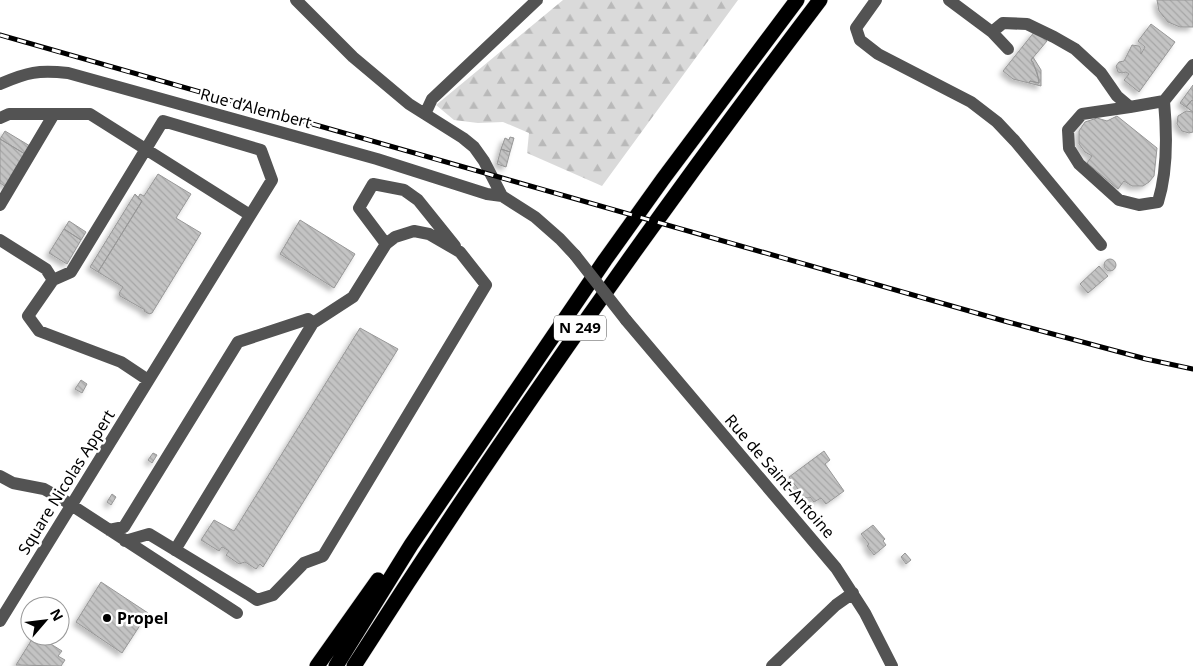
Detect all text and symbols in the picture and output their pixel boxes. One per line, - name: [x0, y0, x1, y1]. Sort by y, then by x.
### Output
- street label: Rue d’Alembert: [198, 83, 314, 133]
- road number: N 249: [554, 316, 606, 340]
- street label: Square Nicolas Appert: [12, 405, 120, 559]
- street label: Rue de Saint-Antoine: [720, 409, 840, 543]
- north arrow: [20, 596, 70, 646]
- text: N: [46, 605, 68, 624]
- place label: Propel: [117, 607, 168, 629]
- marker: Propel: [101, 612, 113, 624]

